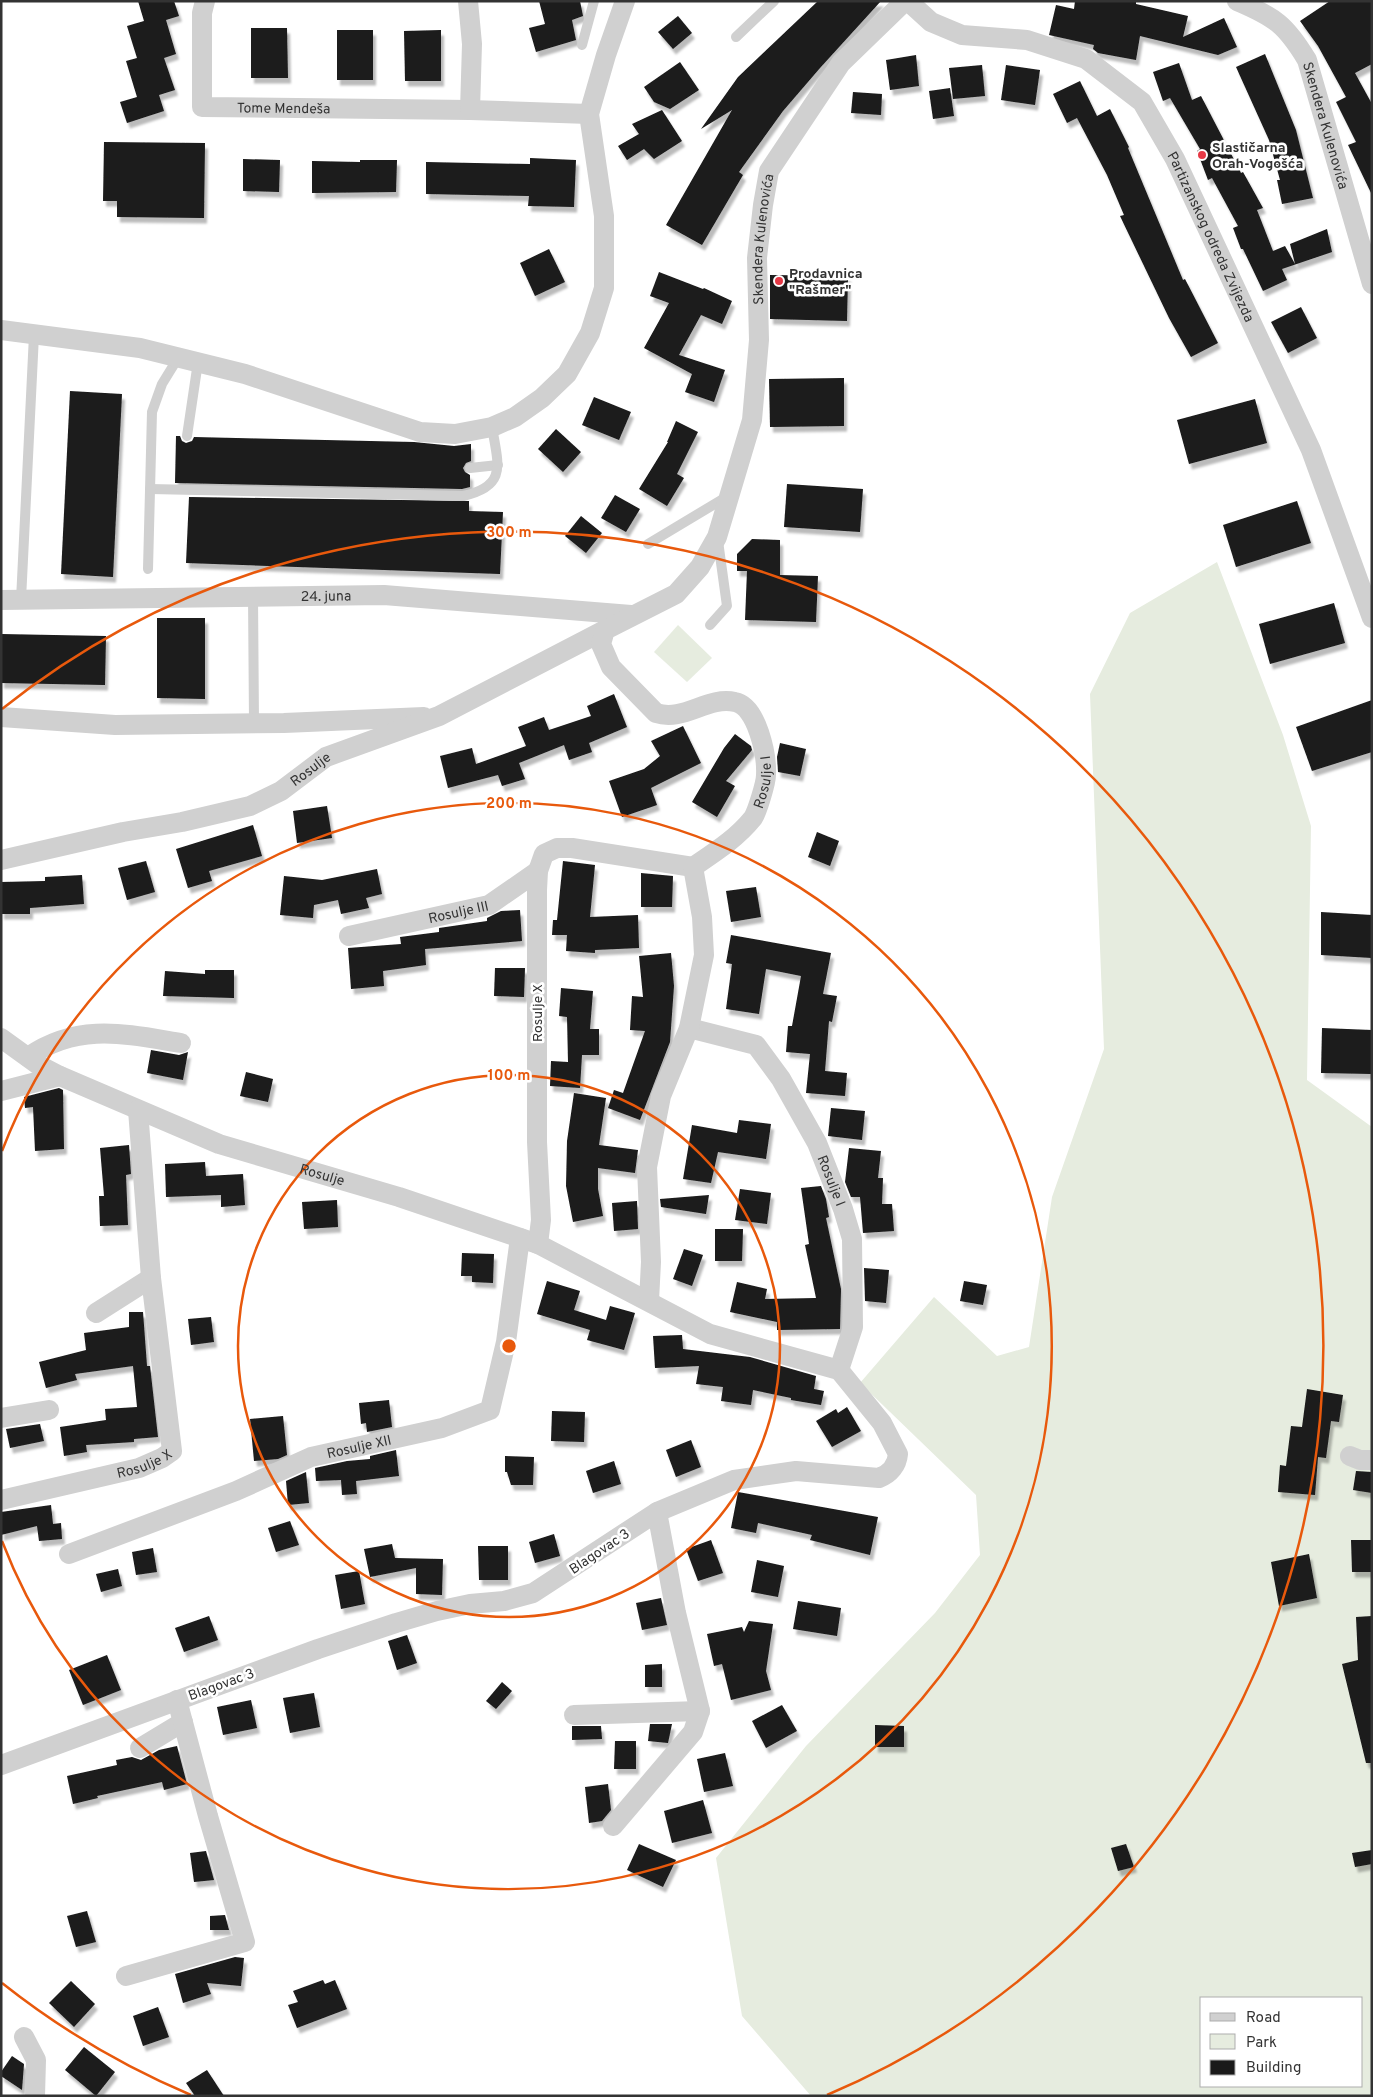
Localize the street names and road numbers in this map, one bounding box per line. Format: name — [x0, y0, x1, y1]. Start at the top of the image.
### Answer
street label: Skendera Kulenovića — [1298, 60, 1351, 192]
street label: Tome Mendeša — [237, 100, 331, 118]
street label: Partizanskog odreda Zvijezda — [1163, 149, 1257, 325]
street label: Skendera Kulenovića — [750, 173, 778, 305]
street label: 24. juna — [301, 588, 351, 606]
street label: Rosulje — [288, 749, 335, 791]
street label: Rosulje I — [751, 754, 776, 811]
street label: Rosulje III — [427, 898, 490, 928]
street label: Rosulje X — [530, 984, 547, 1042]
street label: Rosulje I — [813, 1153, 848, 1209]
street label: Rosulje — [297, 1161, 346, 1191]
street label: Rosulje XII — [325, 1432, 393, 1463]
street label: Rosulje X — [115, 1446, 176, 1483]
street label: Blagovac 3 — [566, 1526, 633, 1579]
street label: Blagovac 3 — [186, 1666, 257, 1705]

